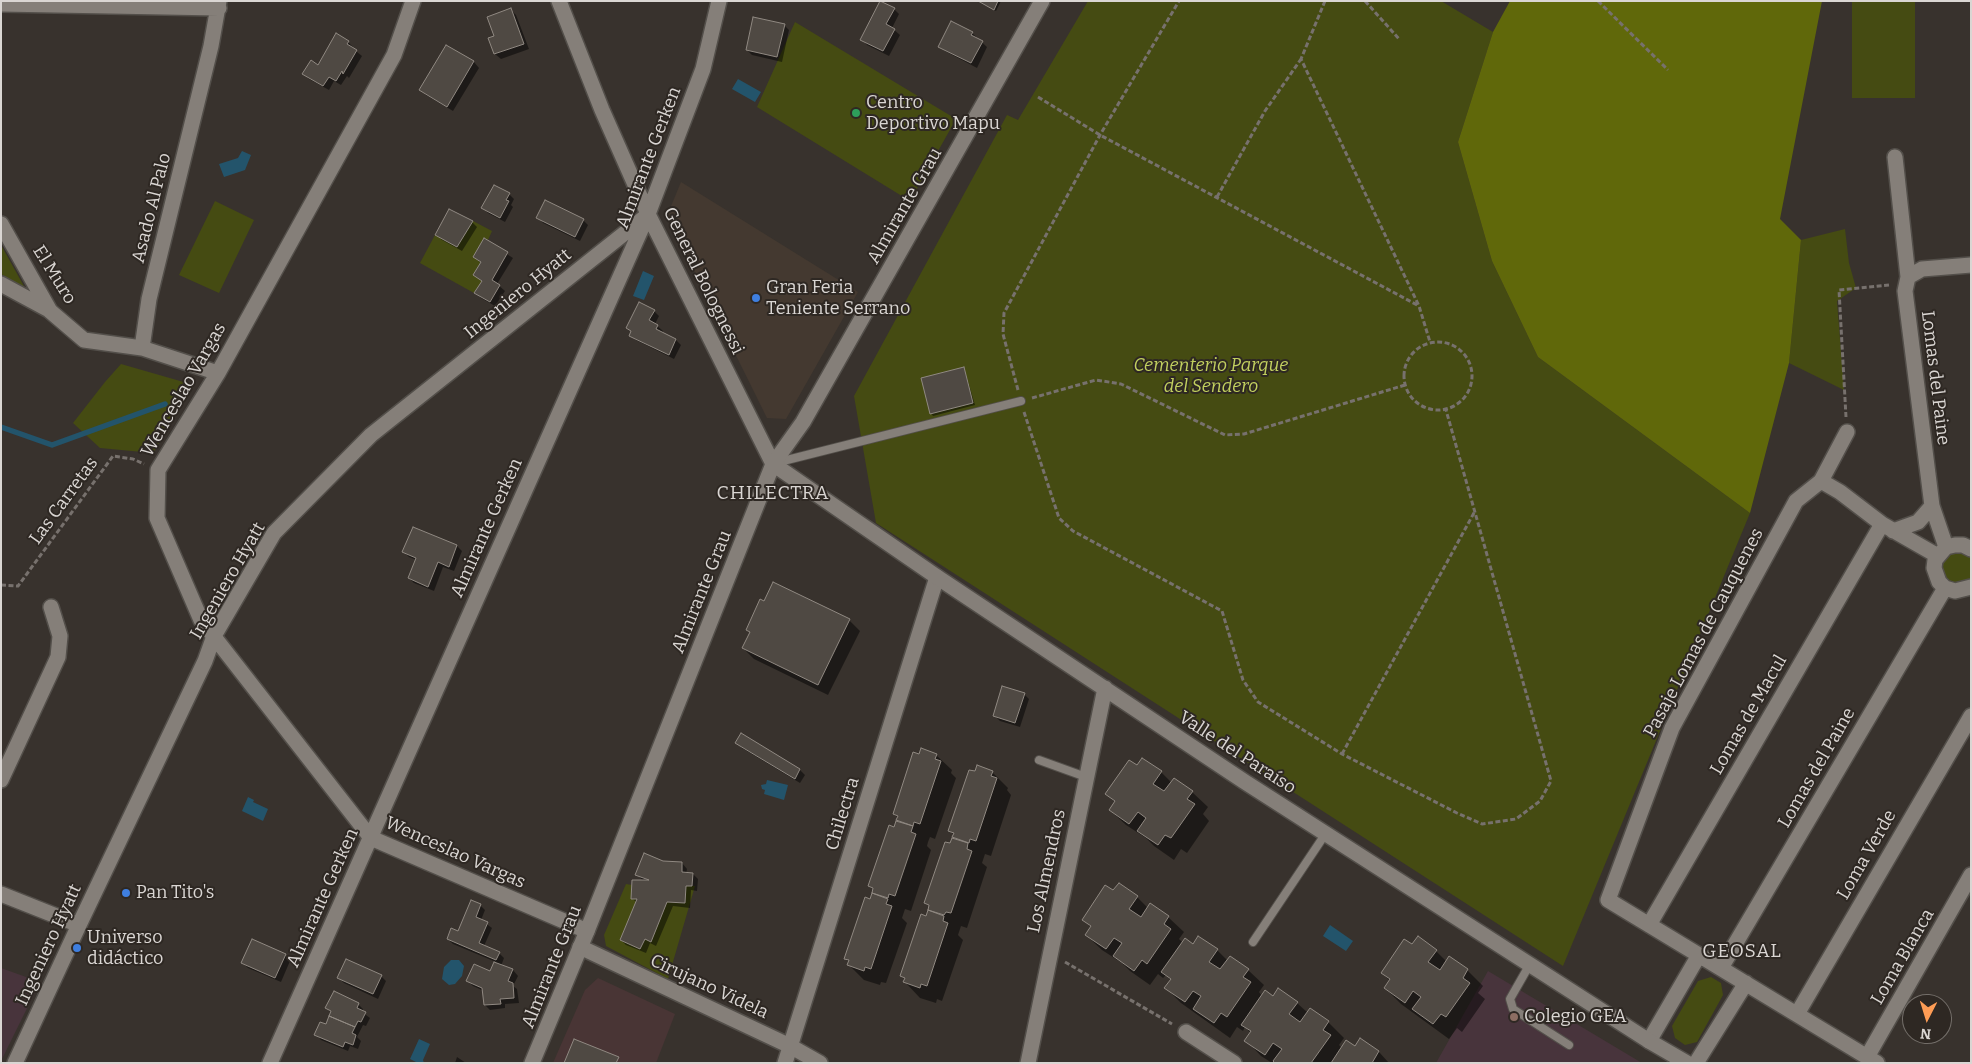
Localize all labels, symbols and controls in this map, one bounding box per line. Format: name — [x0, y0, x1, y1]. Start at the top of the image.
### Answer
street label: Almirante Gerken — [612, 84, 686, 232]
place label: Centro Deportivo Mapu — [866, 92, 1000, 134]
marker: Centro Deportivo Mapu — [850, 107, 862, 119]
street label: Almirante Grau — [863, 144, 947, 268]
street label: Asado Al Palo — [128, 151, 176, 265]
street label: General Bolognessi — [658, 204, 748, 358]
street label: El Muro — [28, 242, 80, 308]
street label: Ingeniero Hyatt — [460, 244, 576, 344]
place label: Gran Feria Teniente Serrano — [766, 277, 910, 320]
marker: Gran Feria Teniente Serrano — [750, 292, 762, 304]
street label: Lomas del Paine — [1916, 310, 1954, 446]
street label: Wenceslao Vargas — [137, 319, 231, 461]
park label: Cementerio Parque del Sendero — [1134, 355, 1288, 398]
street label: Las Carretas — [25, 453, 103, 549]
street label: Almirante Gerken — [447, 455, 527, 601]
district label: CHILECTRA — [715, 483, 831, 505]
street label: Ingeniero Hyatt — [186, 519, 270, 643]
street label: Pasaje Lomas de Cauquenes — [1640, 525, 1768, 741]
street label: Almirante Grau — [668, 528, 736, 656]
street label: Lomas de Macul — [1706, 651, 1792, 779]
street label: Lomas del Paine — [1774, 704, 1860, 832]
street label: Valle del Paraíso — [1174, 707, 1300, 799]
street label: Chilectra — [822, 775, 864, 853]
street label: Loma Verde — [1833, 806, 1901, 904]
street label: Los Almendros — [1023, 807, 1071, 935]
street label: Wenceslao Vargas — [382, 812, 528, 894]
street label: Almirante Gerken — [283, 825, 363, 971]
street label: Ingeniero Hyatt — [11, 881, 87, 1009]
place label: Pan Tito's — [136, 882, 214, 904]
marker: Pan Tito's — [120, 887, 132, 899]
street label: Almirante Grau — [518, 903, 586, 1031]
street label: Loma Blanca — [1867, 905, 1939, 1009]
place label: Universo didáctico — [87, 927, 163, 970]
district label: GEOSAL — [1702, 941, 1782, 963]
marker: Universo didáctico — [71, 942, 83, 954]
street label: Cirujano Videla — [646, 950, 772, 1024]
north arrow — [1902, 994, 1952, 1044]
place label: Colegio GEA — [1524, 1006, 1627, 1028]
marker: Colegio GEA — [1508, 1011, 1520, 1023]
text: N — [1920, 1025, 1932, 1042]

